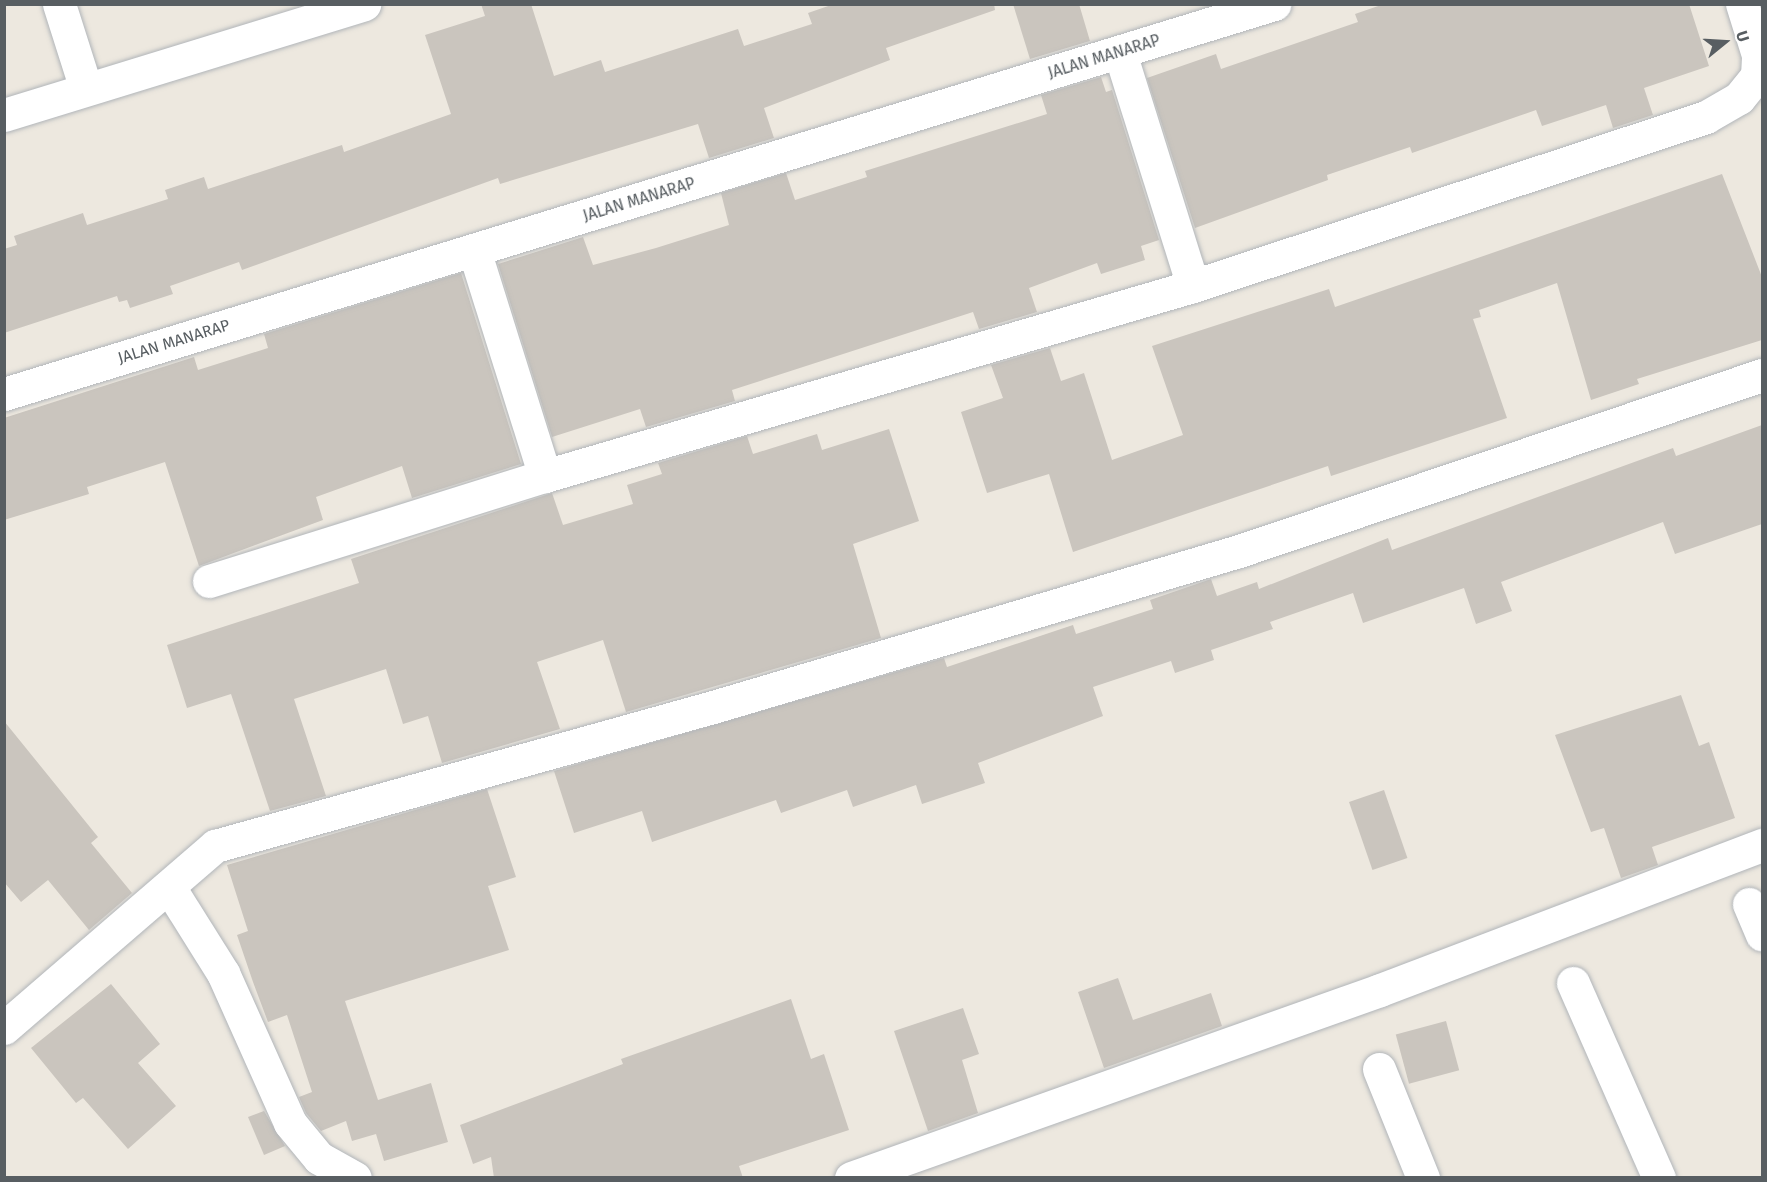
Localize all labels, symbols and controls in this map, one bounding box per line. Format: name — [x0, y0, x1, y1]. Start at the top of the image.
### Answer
north arrow — [1695, 12, 1755, 72]
text: U — [1732, 28, 1753, 44]
street label: JALAN MANARAP — [1046, 31, 1162, 83]
street label: JALAN MANARAP — [581, 174, 697, 226]
street label: JALAN MANARAP — [116, 316, 232, 368]

